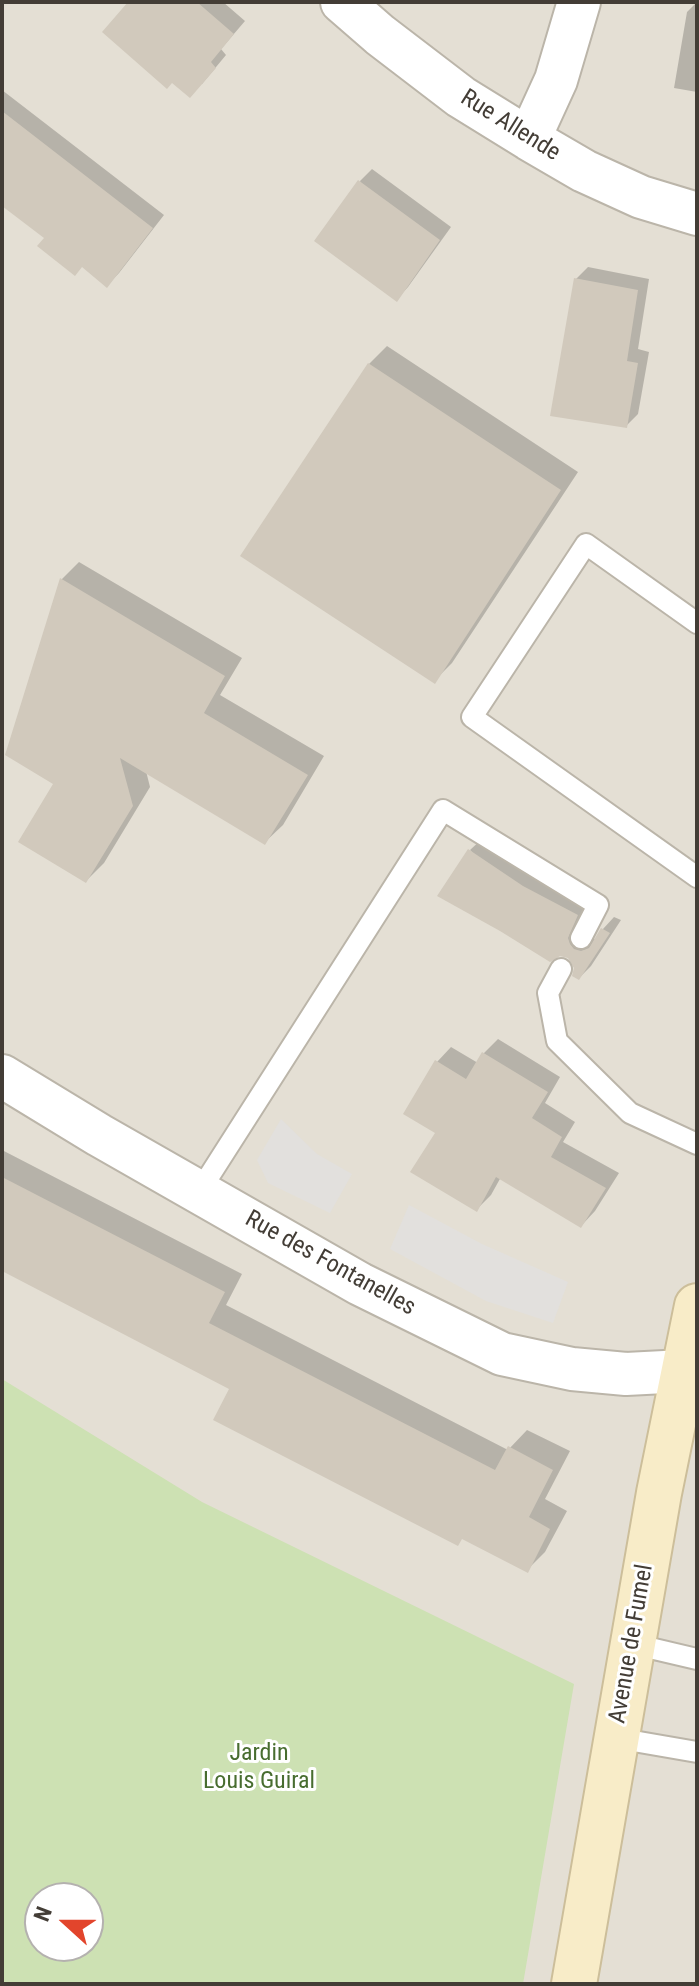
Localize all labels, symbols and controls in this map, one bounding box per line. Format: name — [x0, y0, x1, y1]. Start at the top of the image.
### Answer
street label: Rue Allende — [455, 84, 565, 168]
street label: Rue des Fontanelles — [240, 1205, 420, 1323]
street label: Avenue de Fumel — [604, 1562, 660, 1726]
park label: Jardin Louis Guiral — [203, 1740, 315, 1796]
north arrow — [24, 1882, 104, 1962]
text: N — [29, 1903, 57, 1925]

